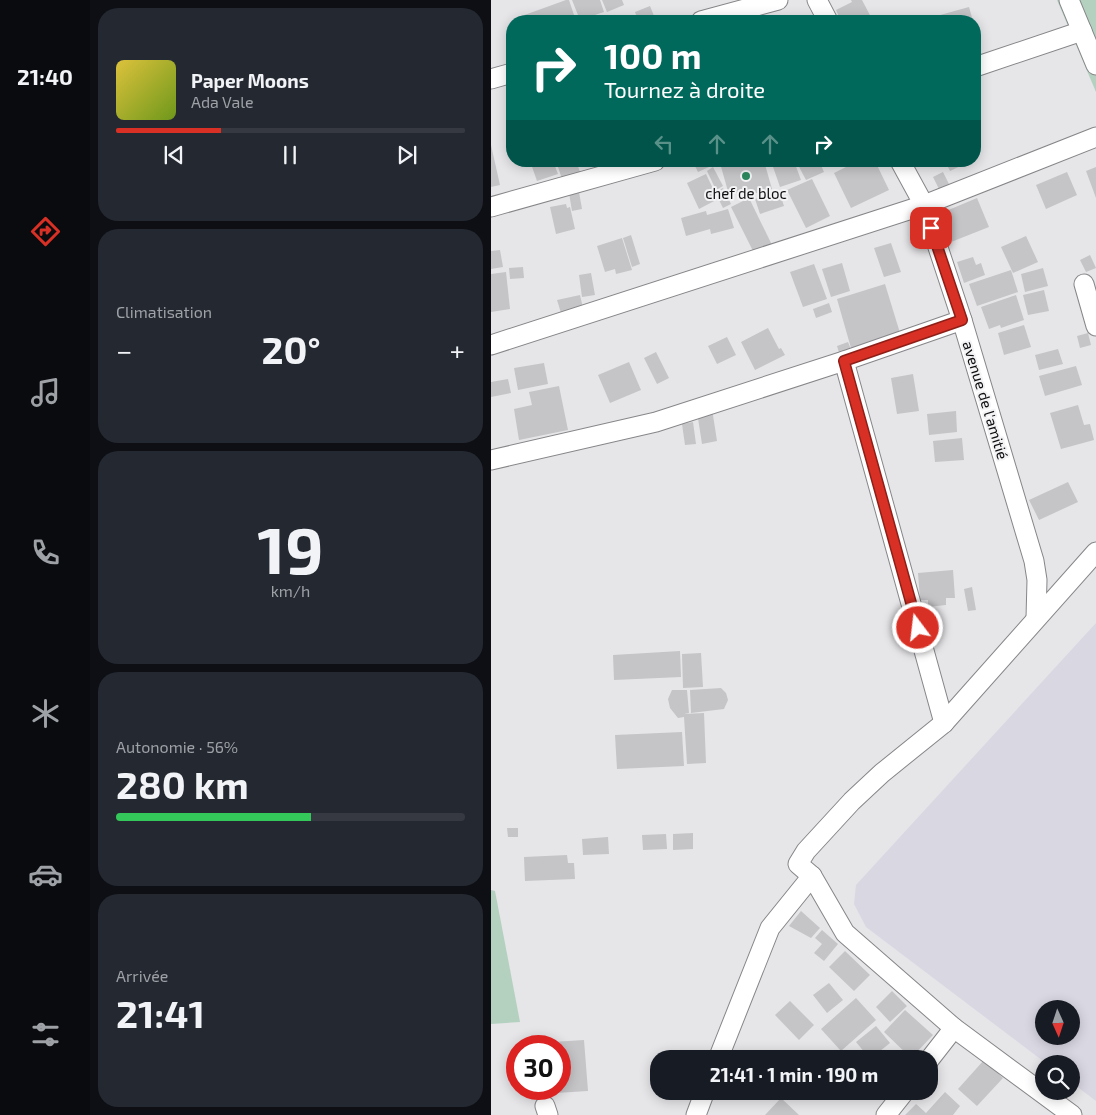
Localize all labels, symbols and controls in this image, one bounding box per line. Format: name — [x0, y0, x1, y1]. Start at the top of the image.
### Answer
text: 100 m — [604, 34, 702, 76]
icon: right — [521, 35, 586, 100]
text: 21:40 — [17, 63, 73, 89]
text: Paper Moons — [191, 69, 309, 92]
text: Tournez à droite — [604, 76, 765, 102]
text: Ada Vale — [191, 92, 254, 111]
icon: left — [650, 130, 678, 158]
icon: ahead — [703, 130, 731, 158]
icon: ahead — [756, 130, 784, 158]
icon: right — [809, 130, 837, 158]
icon: previous — [160, 141, 188, 169]
icon: pause — [276, 141, 304, 169]
icon: next — [393, 141, 421, 169]
marker: chef de bloc — [740, 170, 752, 182]
place label: chef de bloc — [705, 184, 787, 202]
pin — [910, 207, 952, 249]
icon: directions — [28, 214, 63, 249]
icon: arrive — [917, 214, 945, 242]
text: Climatisation — [116, 302, 212, 321]
text: 20° — [261, 326, 321, 372]
text: − — [116, 333, 132, 367]
text: + — [450, 333, 465, 367]
street label: avenue de l'amitié — [959, 339, 1013, 461]
icon: music — [28, 375, 63, 410]
text: 19 — [257, 509, 324, 587]
icon: phone — [28, 535, 63, 570]
text: km/h — [271, 581, 310, 600]
position arrow — [891, 601, 943, 653]
icon: climate — [28, 696, 63, 731]
text: Autonomie · 56% — [116, 737, 238, 756]
text: 280 km — [116, 761, 249, 807]
icon: car — [28, 857, 63, 892]
text: Arrivée — [116, 966, 168, 985]
text: 21:41 — [116, 990, 205, 1036]
north arrow — [1035, 1000, 1080, 1045]
map controls — [1035, 1000, 1080, 1100]
icon: filters — [28, 1017, 63, 1052]
speed limit sign: 30 — [506, 1035, 571, 1100]
button: search — [1035, 1055, 1080, 1100]
text: 21:41 · 1 min · 190 m — [710, 1063, 878, 1086]

